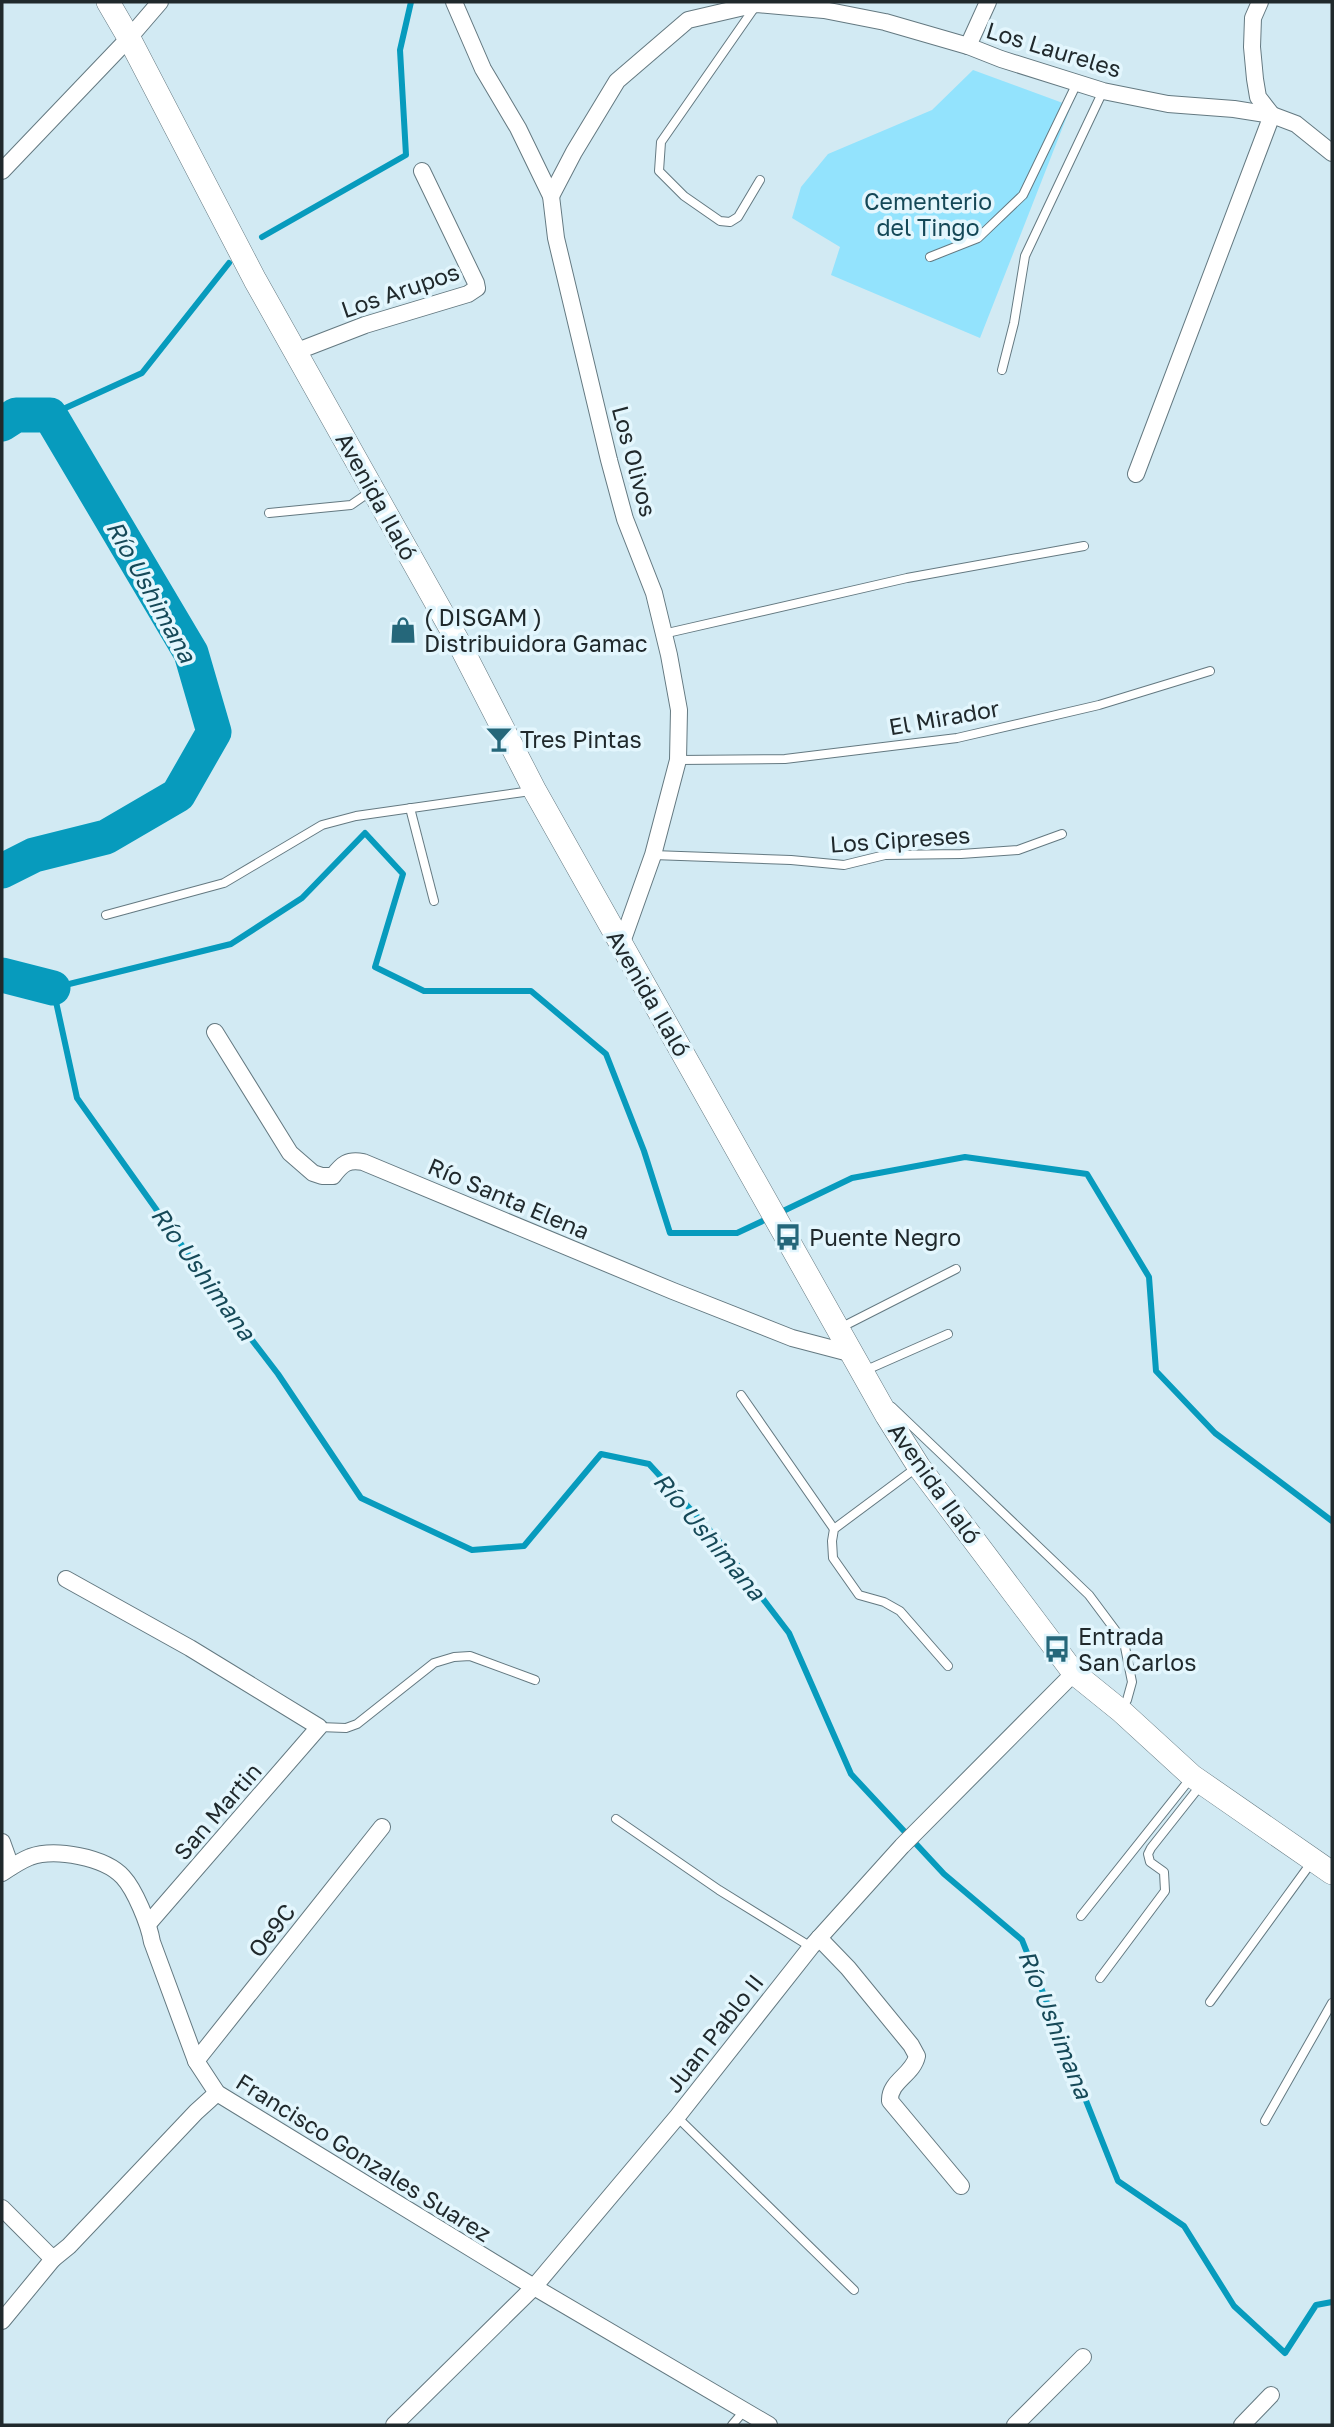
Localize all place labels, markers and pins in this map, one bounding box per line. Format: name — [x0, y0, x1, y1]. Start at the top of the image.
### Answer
place label: ( DISGAM ) Distribuidora Gamac — [424, 603, 648, 657]
shop icon: ( DISGAM ) Distribuidora Gamac — [388, 615, 418, 645]
bar icon: Tres Pintas — [484, 724, 514, 754]
place label: Tres Pintas — [520, 725, 642, 753]
bus stop icon: Puente Negro — [773, 1222, 803, 1252]
place label: Puente Negro — [809, 1223, 961, 1251]
place label: Entrada San Carlos — [1078, 1622, 1196, 1676]
bus stop icon: Entrada San Carlos — [1042, 1634, 1072, 1664]

